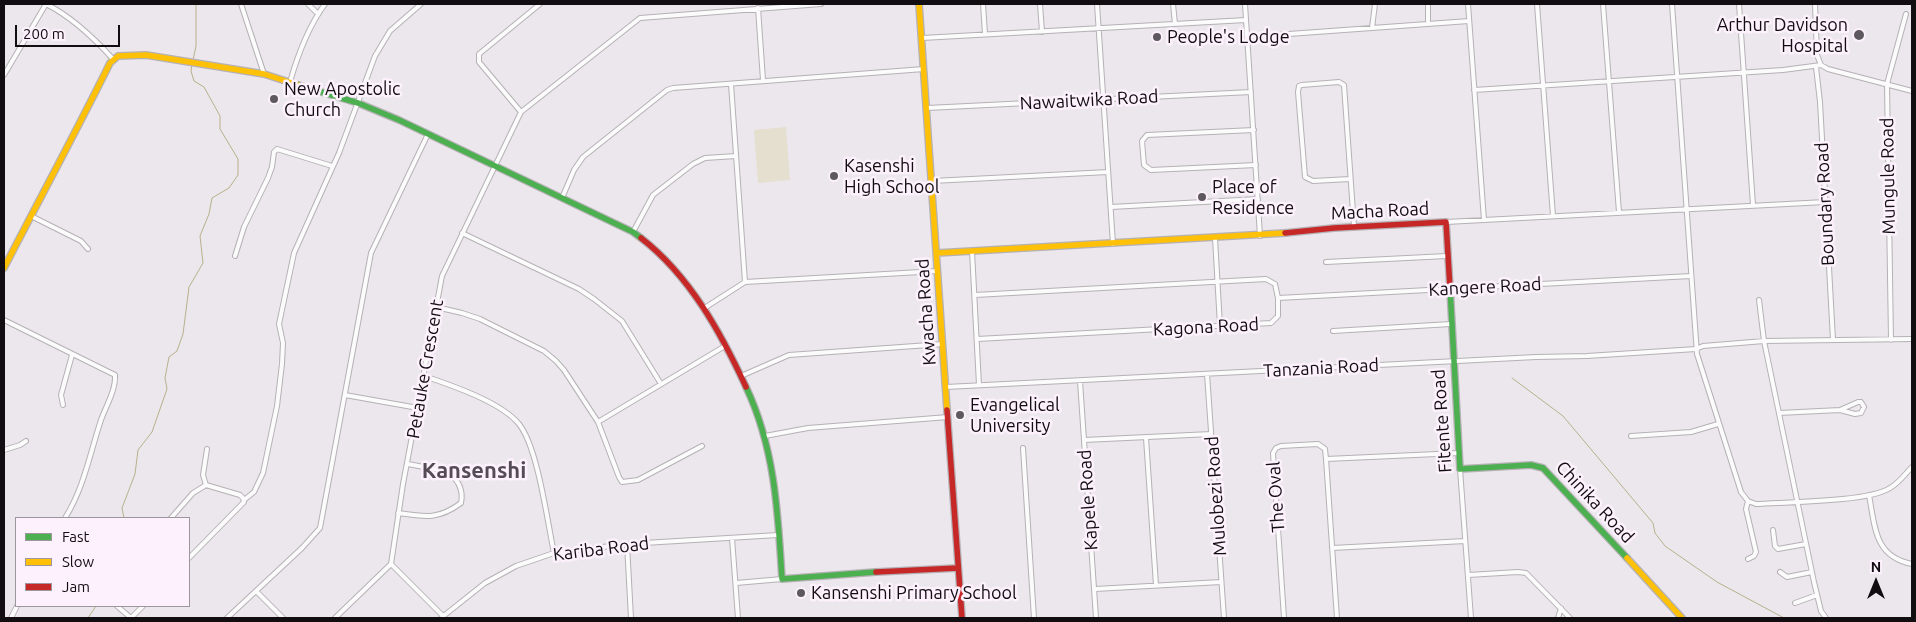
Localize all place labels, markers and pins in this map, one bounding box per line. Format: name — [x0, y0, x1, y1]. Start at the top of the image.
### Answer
place label: Arthur Davidson Hospital — [1717, 14, 1848, 56]
place label: People's Lodge — [1167, 26, 1290, 48]
marker: Arthur Davidson Hospital — [1852, 28, 1866, 42]
marker: People's Lodge — [1151, 31, 1163, 43]
place label: New Apostolic Church — [284, 78, 400, 120]
marker: New Apostolic Church — [268, 93, 280, 105]
place label: Kasenshi High School — [844, 155, 940, 198]
marker: Kasenshi High School — [828, 170, 840, 182]
place label: Place of Residence — [1212, 176, 1294, 218]
marker: Place of Residence — [1196, 191, 1208, 203]
place label: Evangelical University — [970, 394, 1060, 436]
marker: Evangelical University — [954, 409, 966, 421]
place label: Kansenshi Primary School — [811, 582, 1017, 604]
marker: Kansenshi Primary School — [795, 587, 807, 599]

